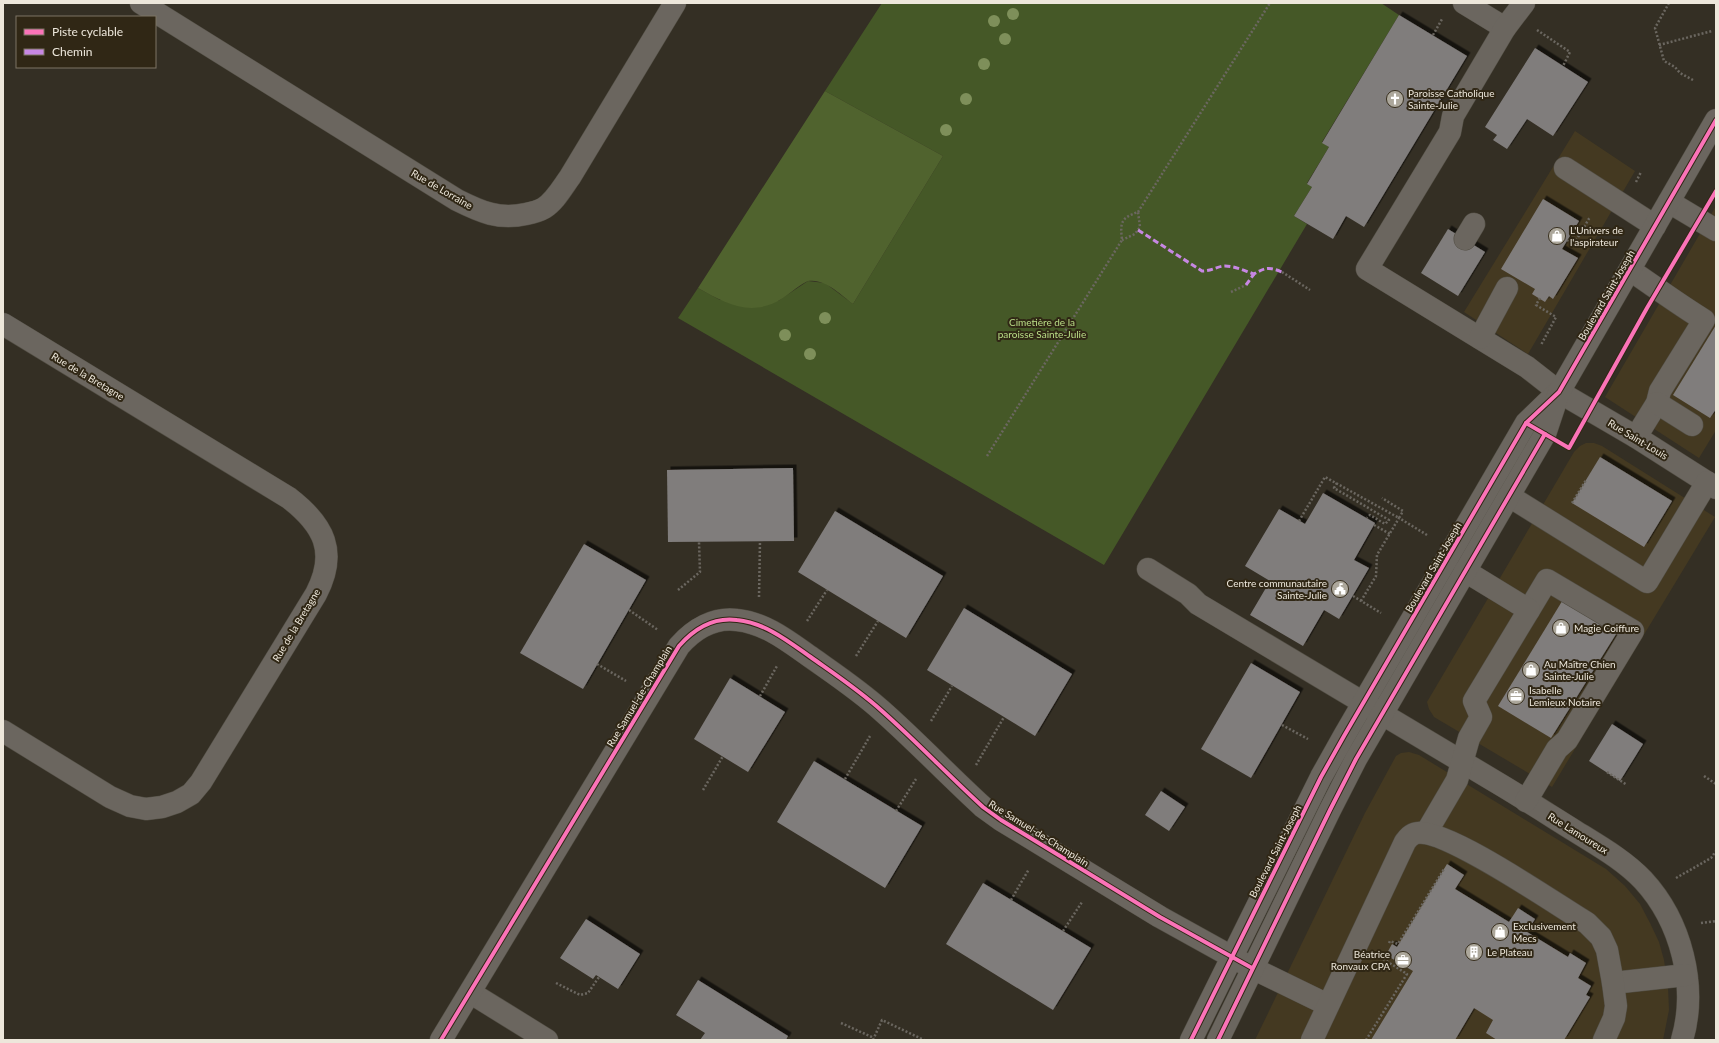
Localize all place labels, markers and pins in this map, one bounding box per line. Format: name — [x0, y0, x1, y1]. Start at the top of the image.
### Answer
place label: Paroisse Catholique Sainte-Julie — [1408, 87, 1494, 111]
church icon: Paroisse Catholique Sainte-Julie — [1385, 89, 1405, 109]
place label: L'Univers de l'aspirateur — [1570, 224, 1623, 248]
shop icon: L'Univers de l'aspirateur — [1547, 226, 1567, 246]
place label: Centre communautaire Sainte-Julie — [1227, 577, 1327, 601]
public building icon: Centre communautaire Sainte-Julie — [1330, 579, 1350, 599]
shop icon: Magie Coiffure — [1551, 618, 1571, 638]
place label: Magie Coiffure — [1574, 622, 1639, 634]
place label: Au Maître Chien Sainte-Julie — [1544, 658, 1616, 682]
shop icon: Au Maître Chien Sainte-Julie — [1521, 660, 1541, 680]
place label: Isabelle Lemieux Notaire — [1529, 684, 1601, 708]
office icon: Isabelle Lemieux Notaire — [1506, 686, 1526, 706]
place label: Exclusivement Mecs — [1513, 920, 1576, 944]
shop icon: Exclusivement Mecs — [1490, 922, 1510, 942]
building icon: Le Plateau — [1464, 942, 1484, 962]
place label: Le Plateau — [1487, 946, 1532, 958]
place label: Béatrice Ronvaux CPA — [1331, 948, 1390, 972]
office icon: Béatrice Ronvaux CPA — [1393, 950, 1413, 970]

